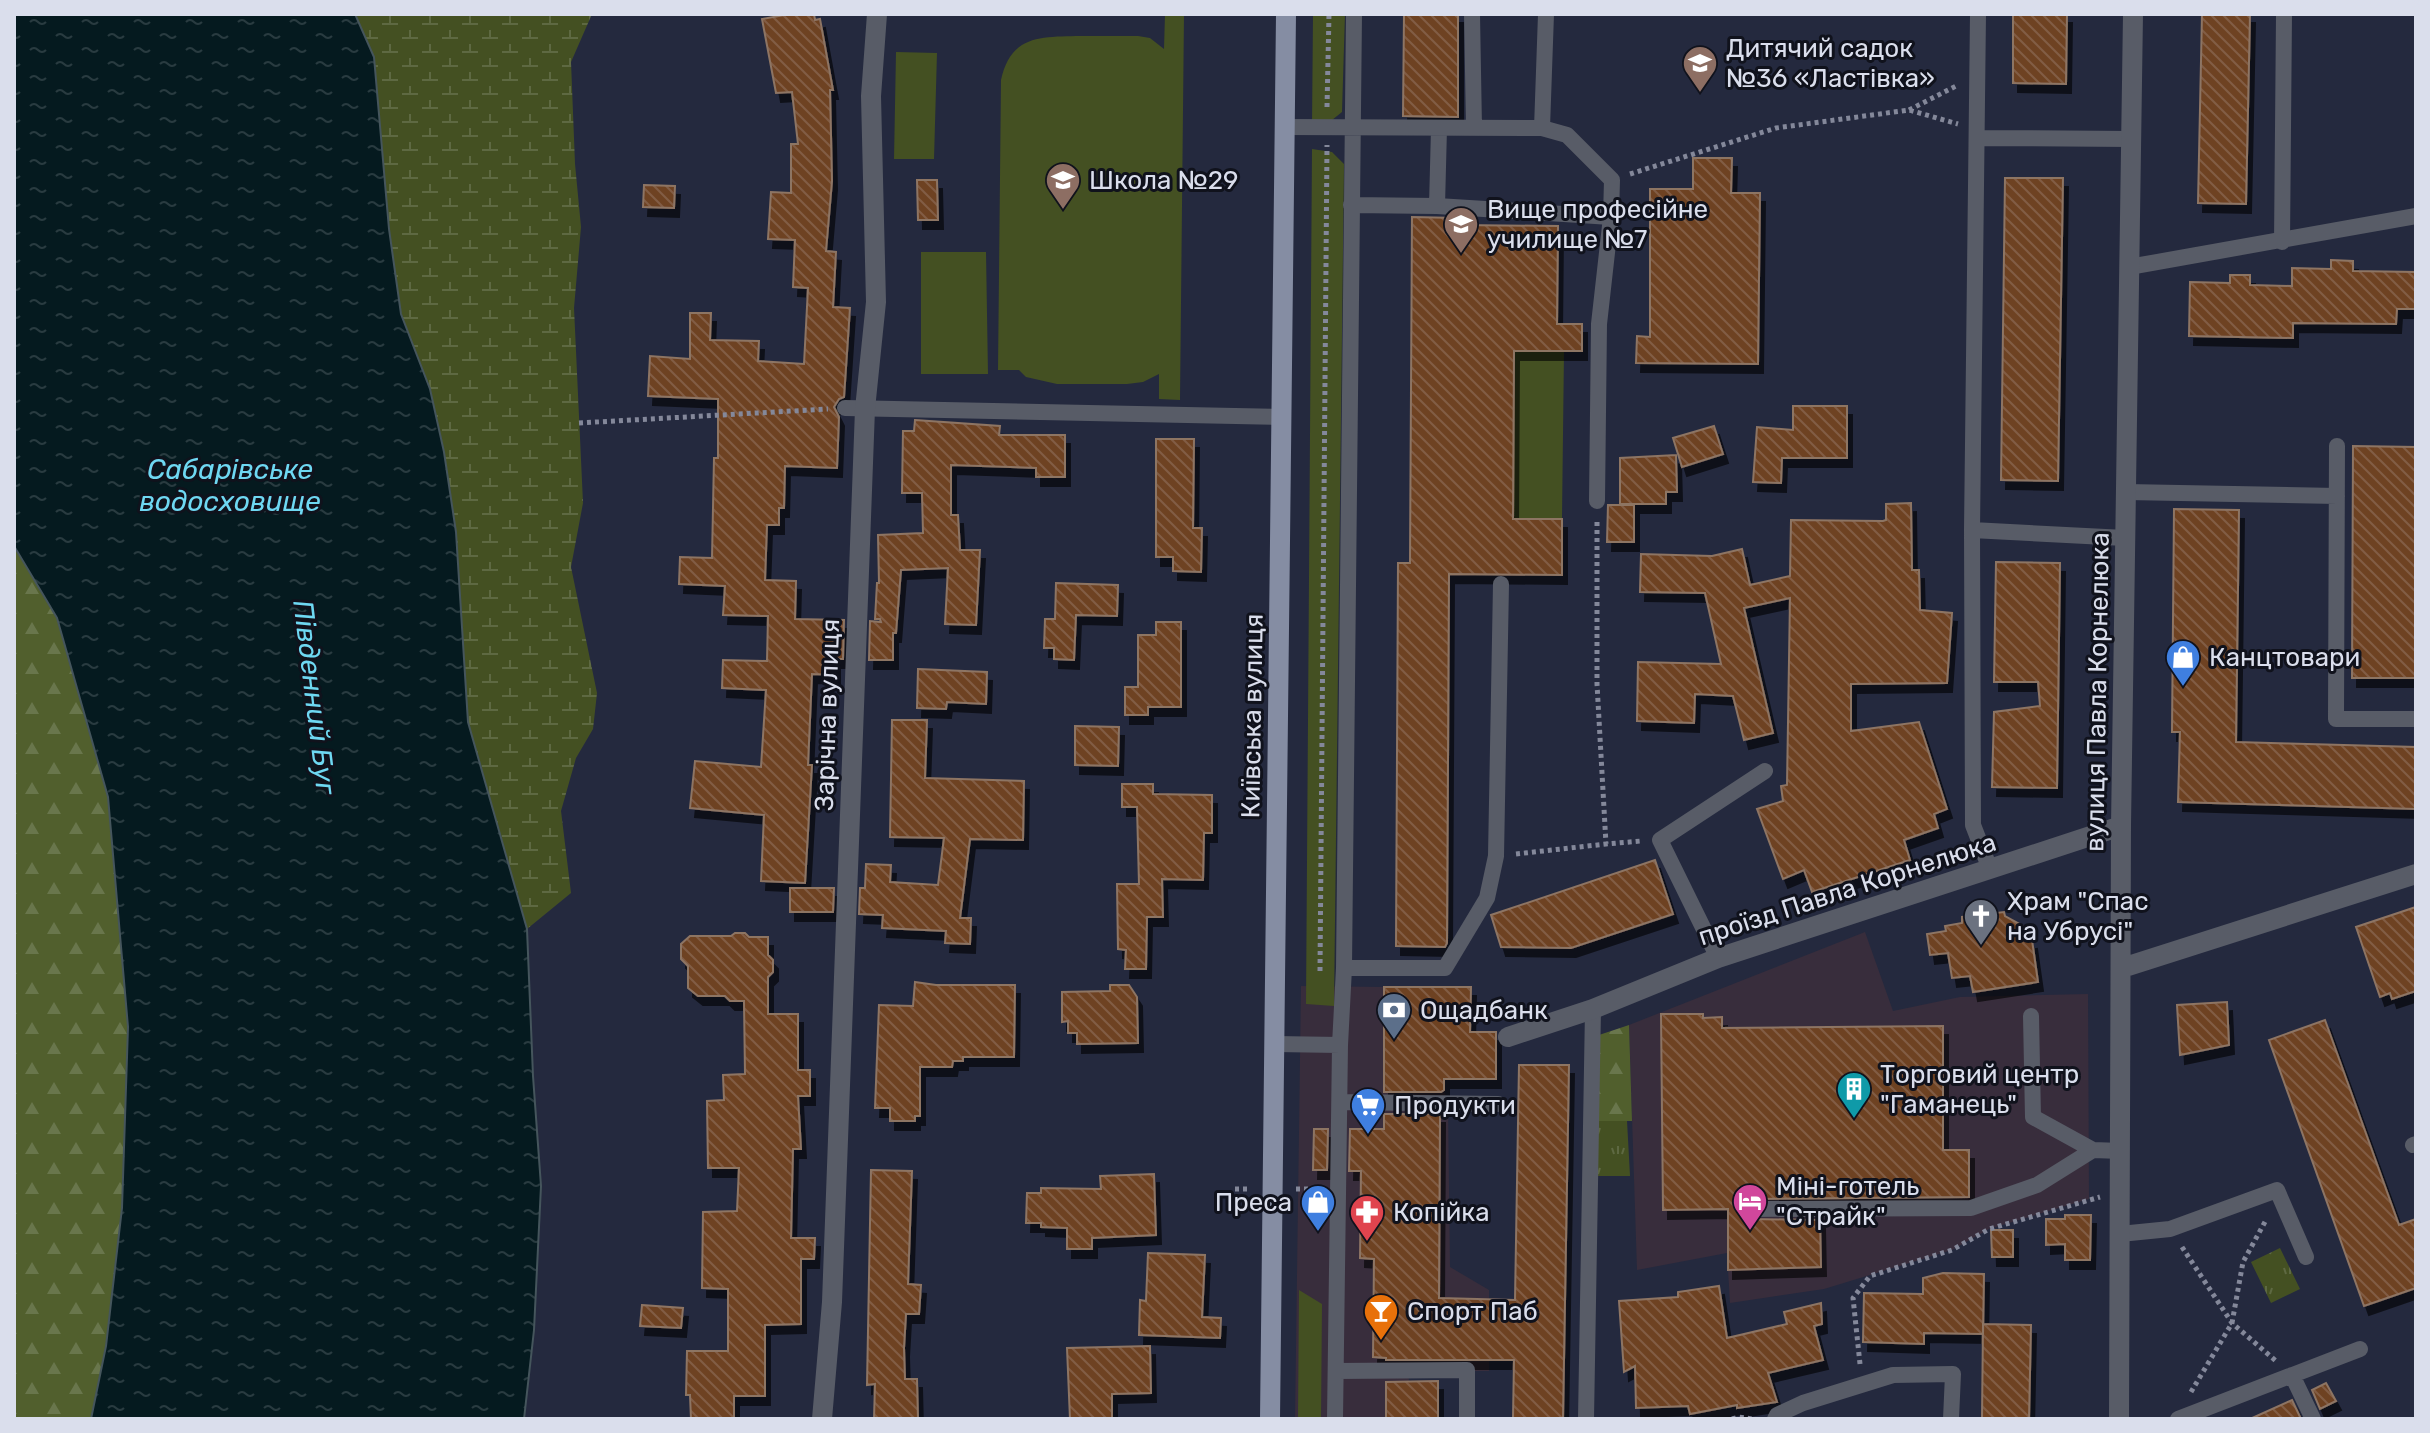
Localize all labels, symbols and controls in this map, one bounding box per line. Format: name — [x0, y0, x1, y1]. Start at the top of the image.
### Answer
place label: Дитячий садок №36 «Ластівка» — [1726, 33, 1935, 94]
school or university icon: Дитячий садок №36 «Ластівка» — [1681, 44, 1719, 94]
school or university icon: Школа №29 — [1044, 161, 1082, 211]
place label: Школа №29 — [1089, 165, 1238, 196]
place label: Вище професійне училище №7 — [1487, 194, 1708, 255]
school or university icon: Вище професійне училище №7 — [1442, 205, 1480, 255]
water label: Сабарівське водосховище — [139, 453, 321, 518]
street label: вулиця Павла Корнелюка — [2079, 532, 2116, 852]
water label: Південний Буг — [286, 598, 343, 798]
street label: Київська вулиця — [1235, 613, 1270, 819]
street label: Зарічна вулиця — [809, 618, 846, 812]
shop icon: Канцтовари — [2164, 638, 2202, 688]
place label: Канцтовари — [2209, 642, 2360, 673]
street label: проїзд Павла Корнелюка — [1694, 827, 2000, 952]
place label: Храм "Спас на Убрусі" — [2007, 886, 2149, 947]
church icon: Храм "Спас на Убрусі" — [1962, 897, 2000, 947]
bank icon: Ощадбанк — [1375, 991, 1413, 1041]
place label: Ощадбанк — [1420, 995, 1548, 1026]
place label: Торговий центр "Гаманець" — [1880, 1059, 2079, 1120]
building icon: Торговий центр "Гаманець" — [1835, 1070, 1873, 1120]
supermarket icon: Продукти — [1349, 1086, 1387, 1136]
place label: Продукти — [1394, 1090, 1516, 1121]
place label: Міні-готель "Страйк" — [1776, 1171, 1919, 1232]
hotel icon: Міні-готель "Страйк" — [1731, 1182, 1769, 1232]
shop icon: Преса — [1299, 1183, 1337, 1233]
place label: Преса — [1215, 1187, 1292, 1218]
pharmacy icon: Копійка — [1348, 1193, 1386, 1243]
place label: Копійка — [1393, 1197, 1490, 1228]
bar icon: Спорт Паб — [1362, 1292, 1400, 1342]
place label: Спорт Паб — [1407, 1296, 1538, 1327]

